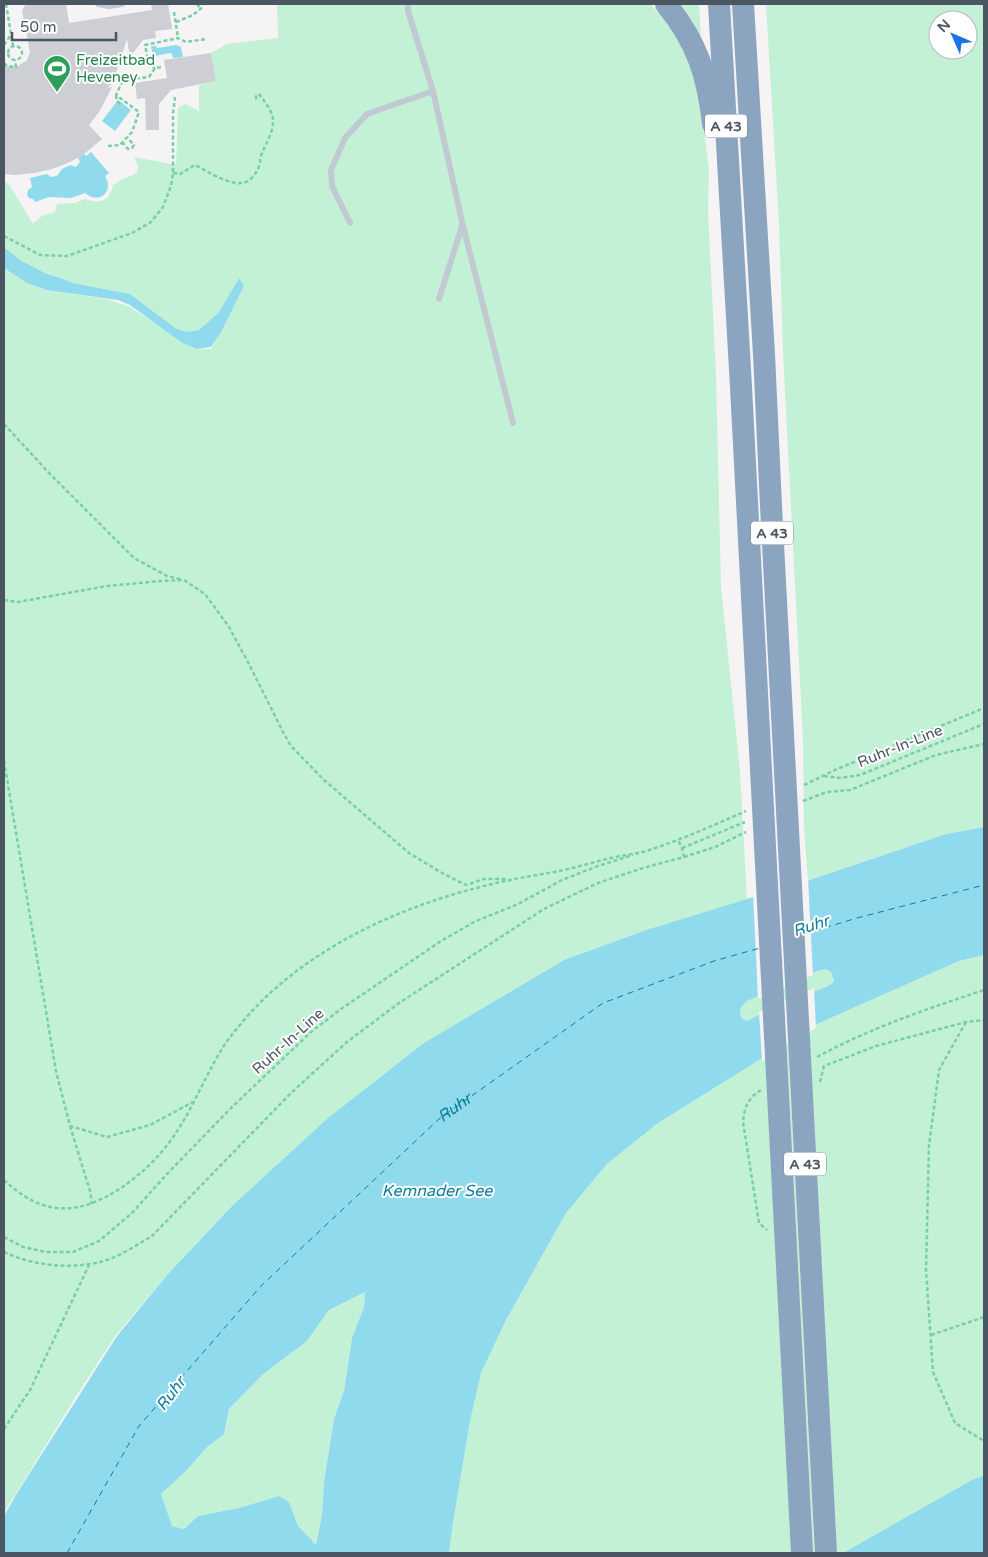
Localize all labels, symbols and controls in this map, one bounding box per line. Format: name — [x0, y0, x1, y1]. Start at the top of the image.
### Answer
scale bar — [12, 10, 116, 42]
north arrow — [928, 10, 978, 60]
text: N — [934, 16, 954, 36]
text: 50 m — [20, 18, 57, 36]
place label: Freizeitbad Heveney — [76, 51, 155, 86]
sports icon: Freizeitbad Heveney — [42, 54, 72, 93]
road number: A 43 — [705, 114, 747, 138]
road number: A 43 — [751, 522, 793, 544]
street label: Ruhr-In-Line — [855, 721, 945, 771]
water label: Ruhr — [790, 910, 833, 941]
street label: Ruhr-In-Line — [248, 1004, 328, 1078]
water label: Ruhr — [434, 1088, 477, 1127]
road number: A 43 — [784, 1152, 826, 1176]
water label: Kemnader See — [382, 1181, 493, 1201]
water label: Ruhr — [152, 1372, 191, 1415]

